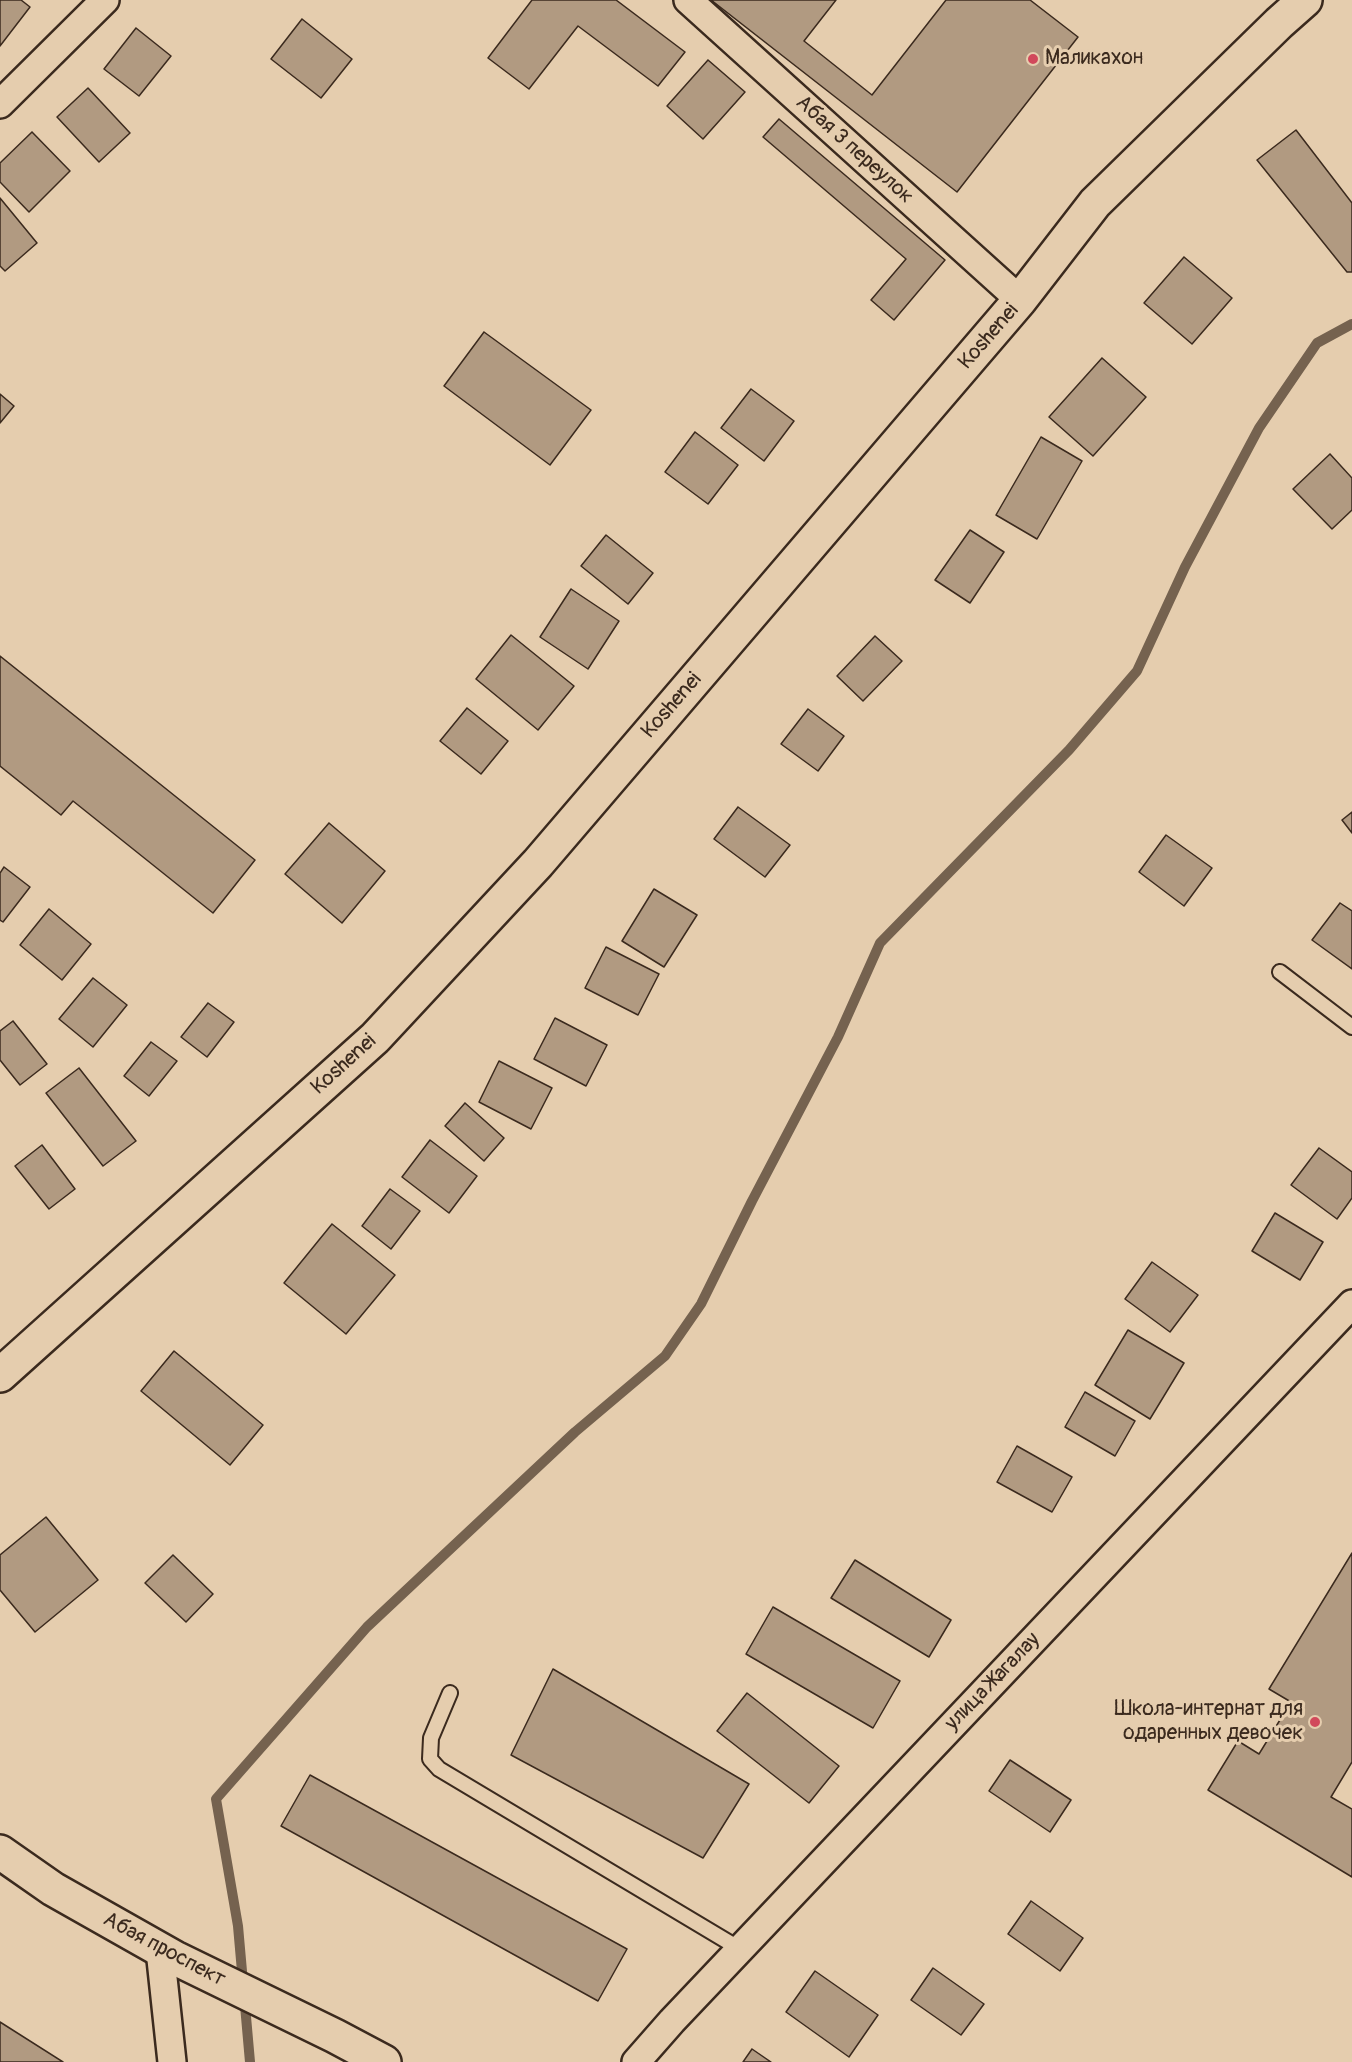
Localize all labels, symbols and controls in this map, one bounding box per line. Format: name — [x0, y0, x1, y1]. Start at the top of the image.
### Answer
place label: Маликахон — [1045, 46, 1143, 72]
marker: Маликахон — [1026, 52, 1040, 66]
street label: Абая 3 переулок — [790, 91, 918, 209]
street label: Koshenei — [954, 299, 1024, 375]
street label: Koshenei — [637, 668, 707, 744]
street label: Koshenei — [306, 1029, 382, 1101]
street label: улица Жагалау — [940, 1628, 1046, 1736]
place label: Школа-интернат для одаренных девочек — [1115, 1697, 1303, 1747]
marker: Школа-интернат для одаренных девочек — [1308, 1715, 1322, 1729]
street label: Абая проспект — [99, 1907, 229, 1993]

